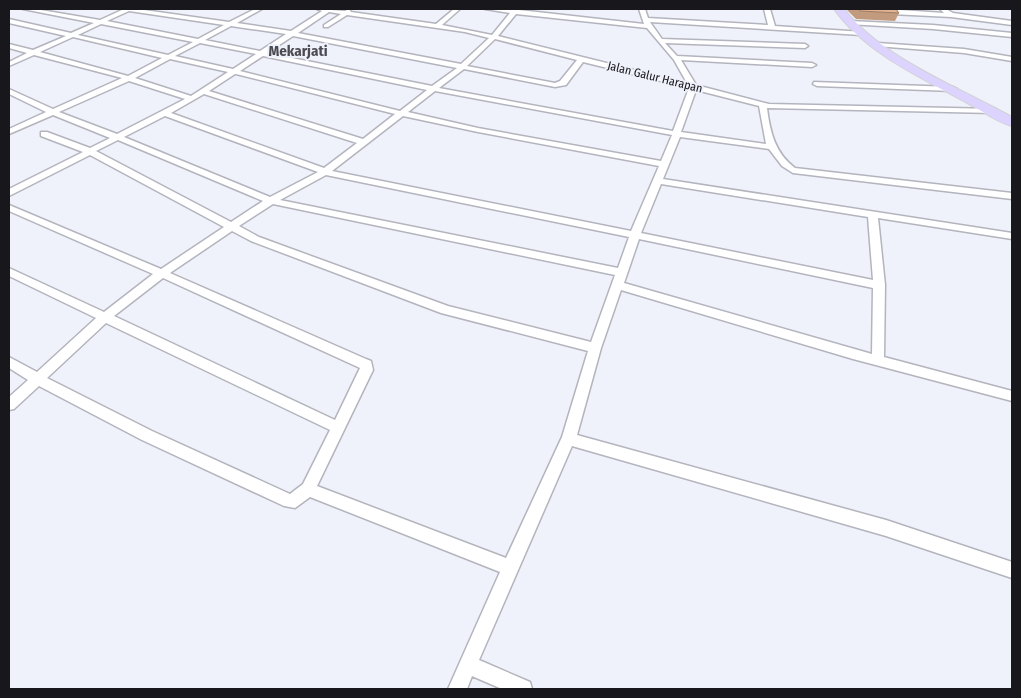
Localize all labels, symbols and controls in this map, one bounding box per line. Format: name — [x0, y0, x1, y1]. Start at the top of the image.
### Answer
district label: Mekarjati — [268, 42, 328, 60]
street label: Jalan Galur Harapan — [606, 58, 704, 96]

